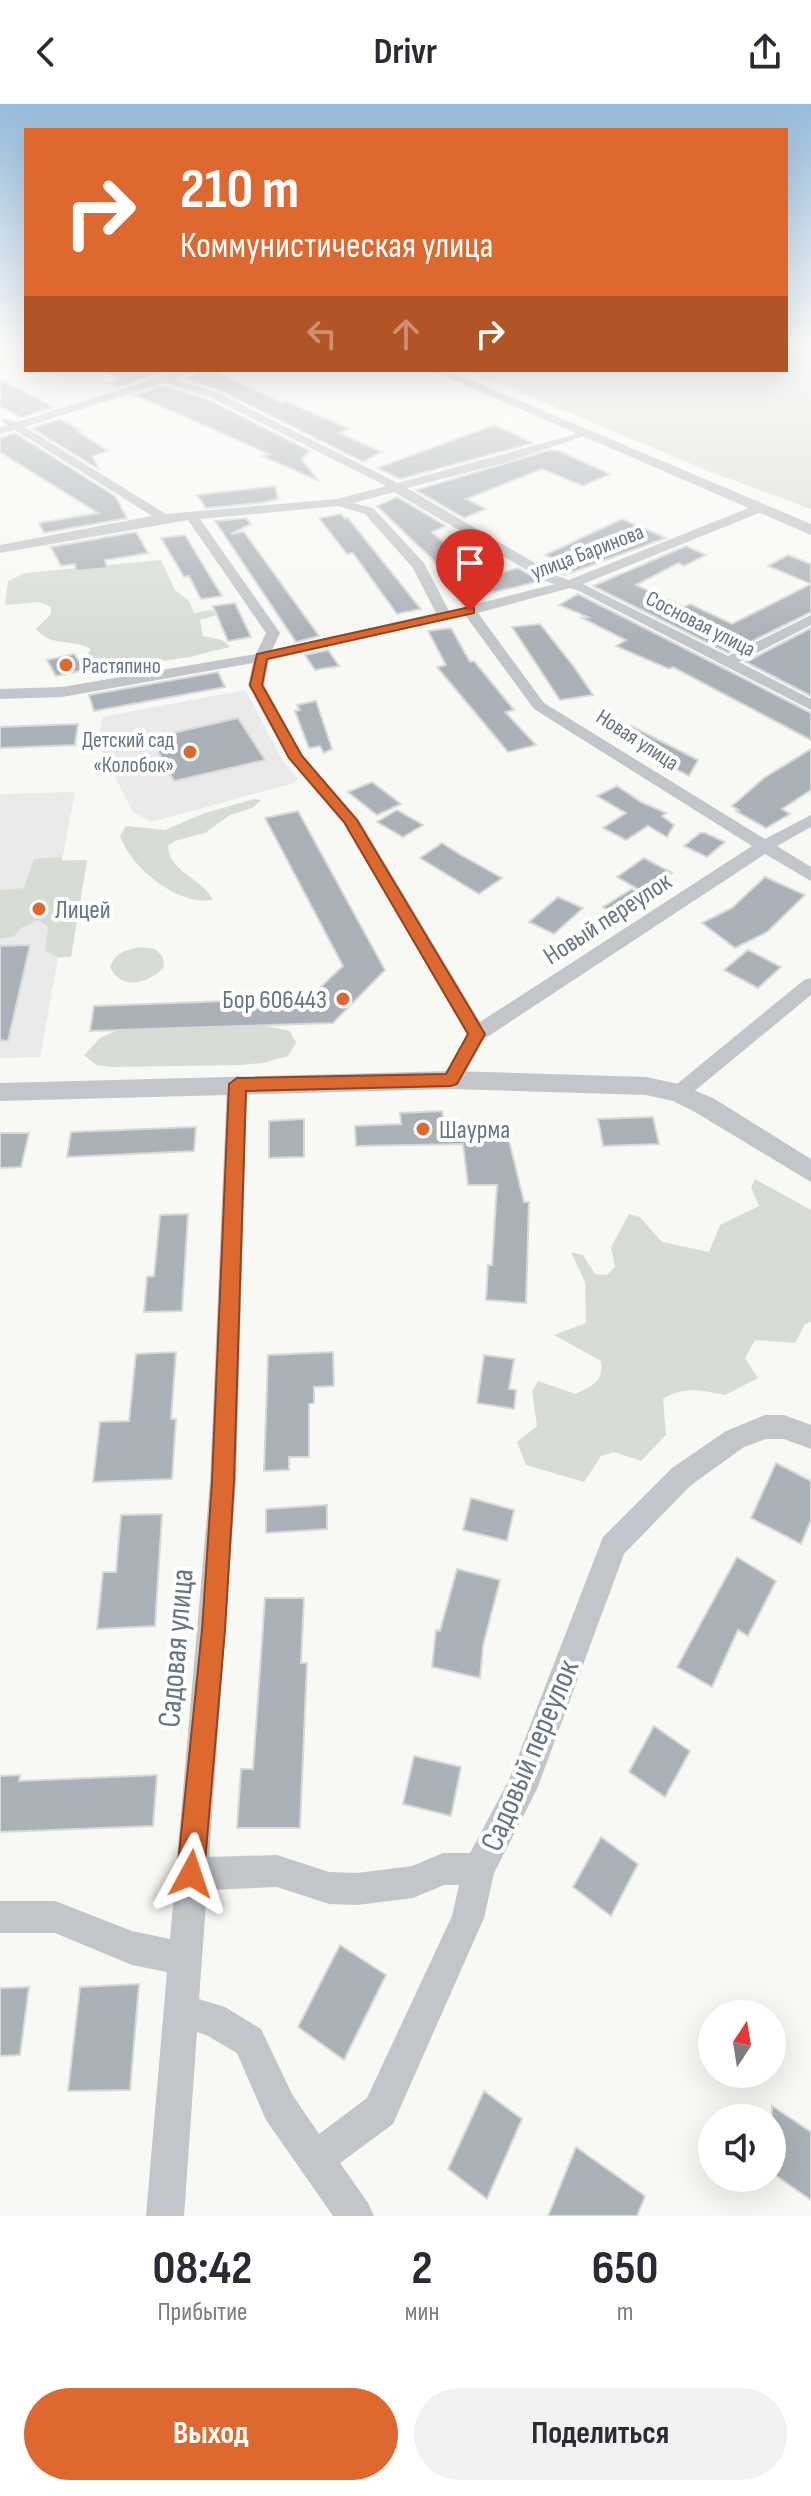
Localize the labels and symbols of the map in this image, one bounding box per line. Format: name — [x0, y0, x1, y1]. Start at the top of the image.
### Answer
street label: улица Баринова — [527, 519, 648, 586]
pin — [436, 529, 504, 611]
street label: Сосновая улица — [641, 585, 760, 663]
place label: Растяпино — [82, 653, 161, 680]
marker: Растяпино — [57, 656, 75, 674]
street label: Новая улица — [591, 704, 683, 777]
place label: Детский сад «Колобок» — [82, 727, 174, 779]
marker: Детский сад «Колобок» — [181, 743, 199, 761]
street label: Новый переулок — [538, 866, 678, 972]
place label: Лицей — [55, 895, 111, 926]
marker: Лицей — [30, 900, 48, 918]
place label: Бор 606443 — [222, 985, 327, 1016]
marker: Бор 606443 — [334, 990, 352, 1008]
place label: Шаурма — [439, 1115, 510, 1146]
marker: Шаурма — [414, 1120, 432, 1138]
street label: Садовая улица — [150, 1567, 203, 1729]
street label: Садовый переулок — [473, 1653, 589, 1857]
position arrow — [149, 1832, 233, 1916]
north arrow — [698, 2000, 786, 2088]

